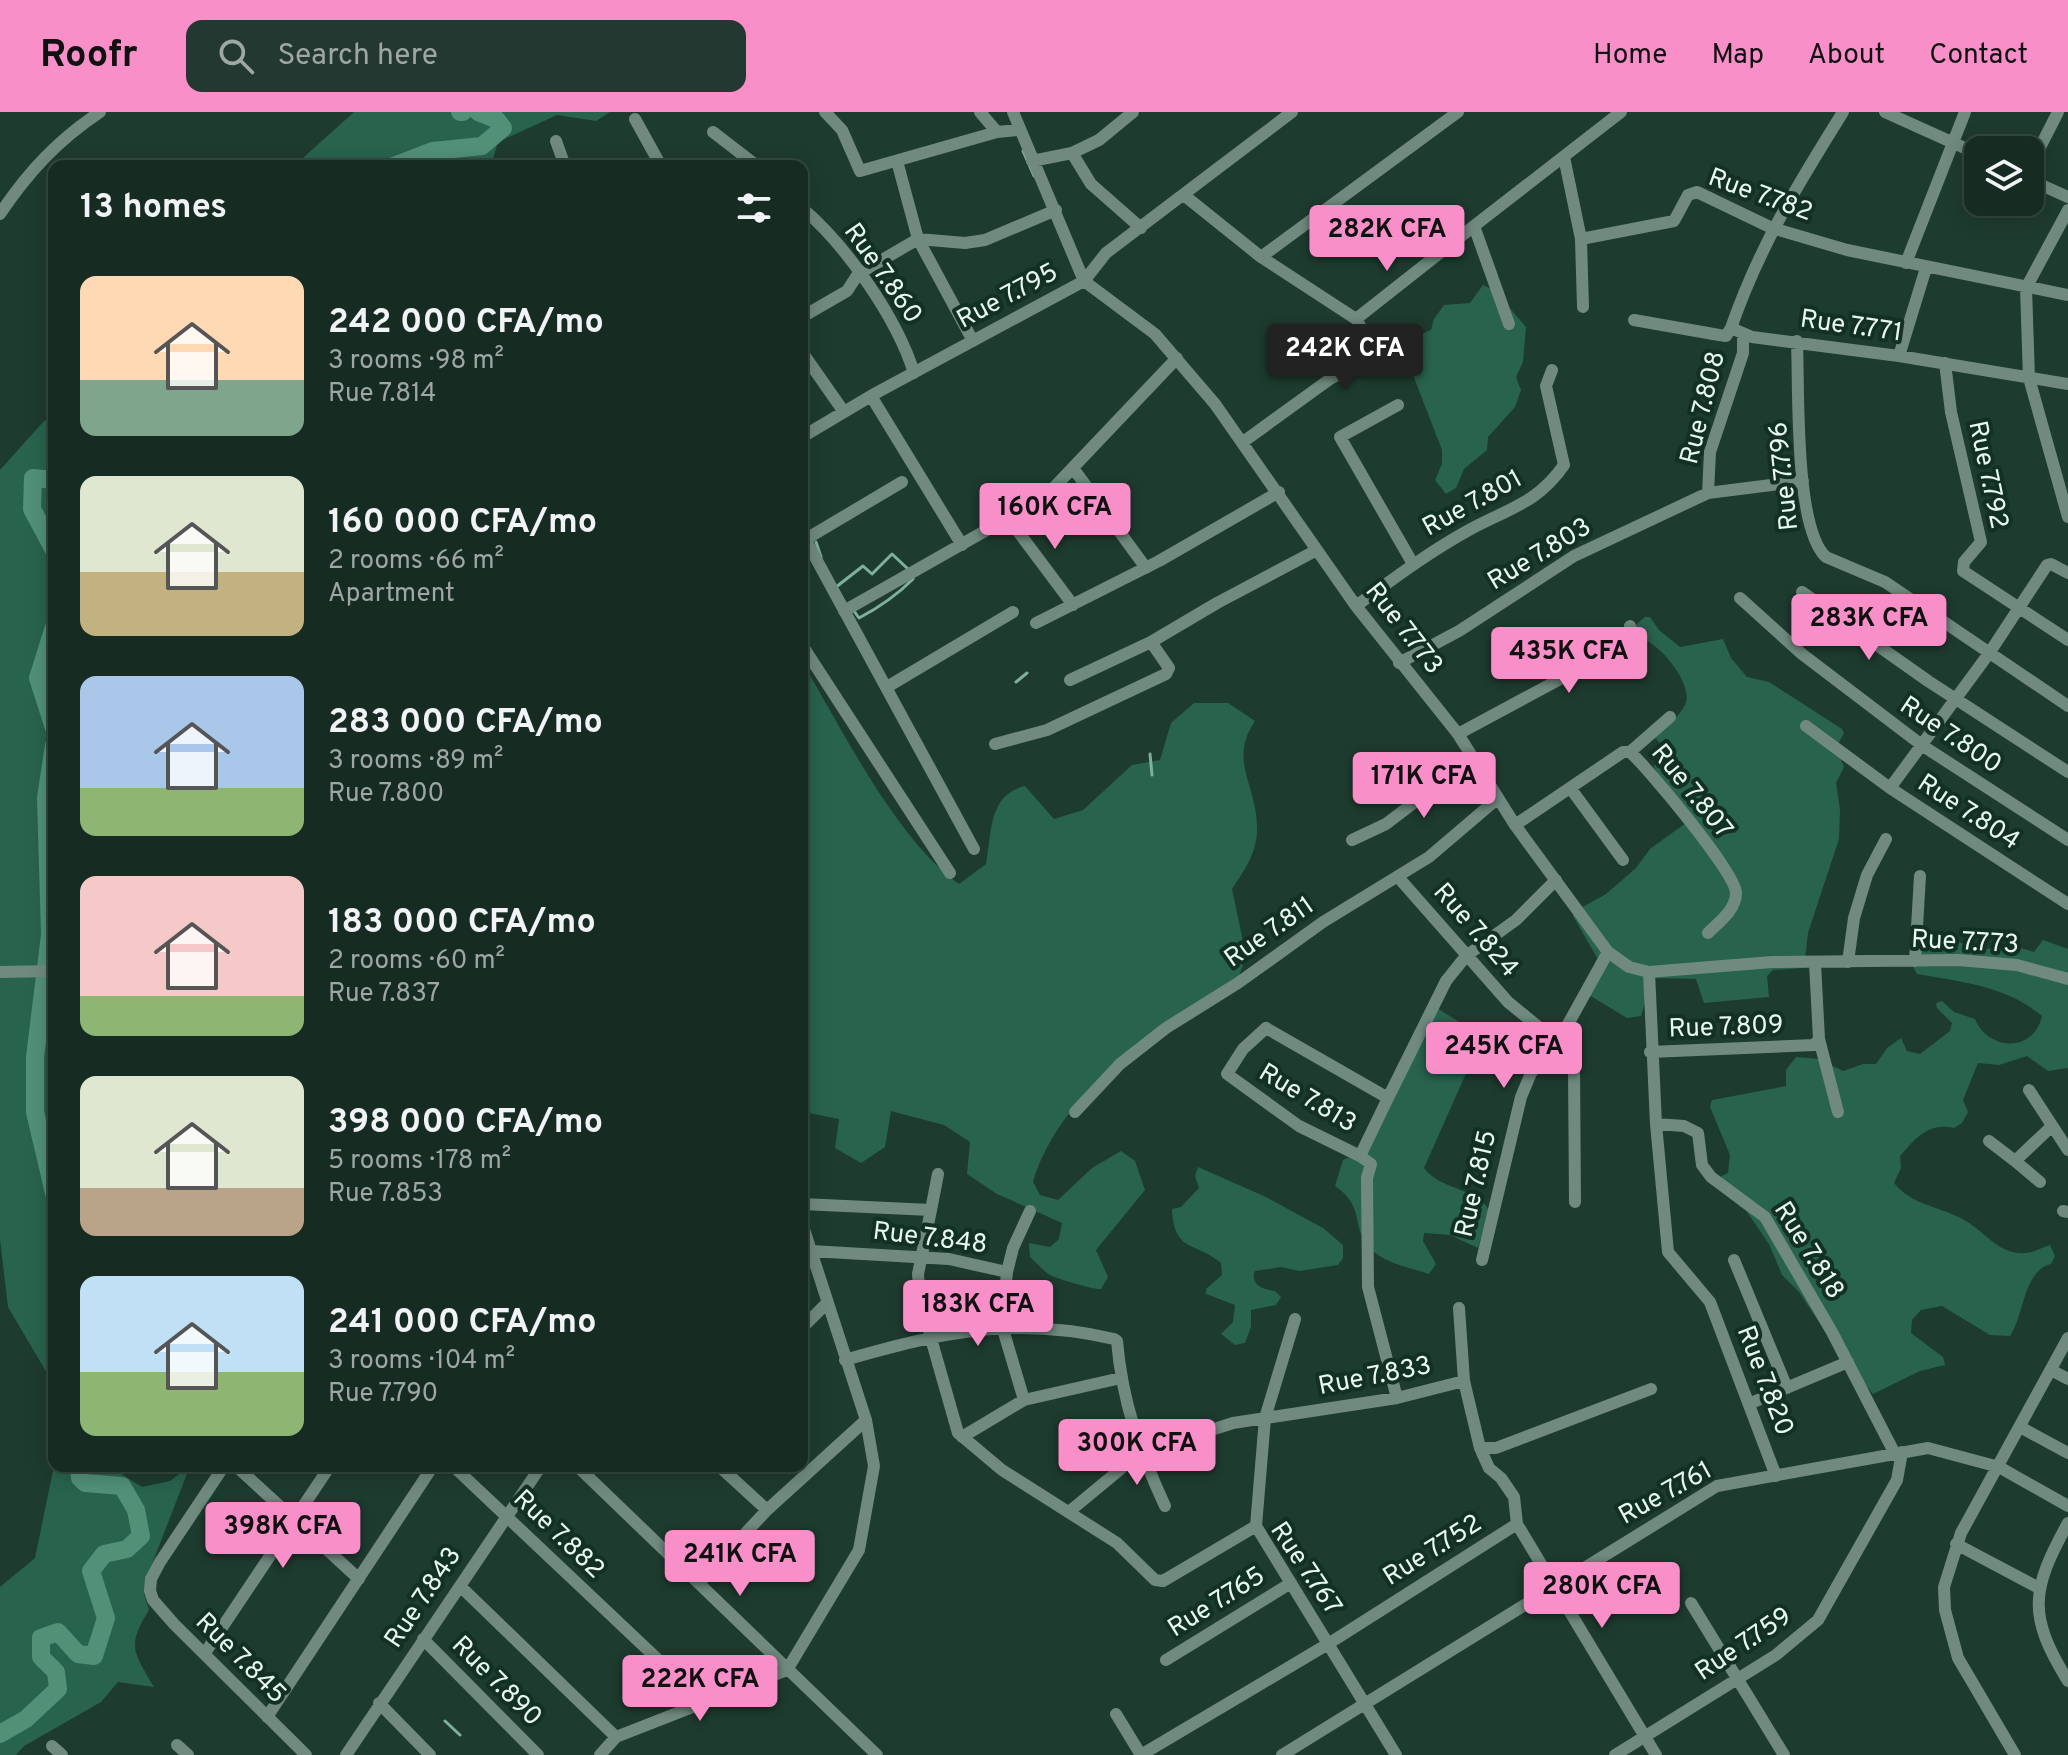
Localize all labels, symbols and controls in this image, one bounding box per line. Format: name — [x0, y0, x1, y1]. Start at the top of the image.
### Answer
search box — [186, 20, 746, 92]
text: Roofr — [40, 32, 138, 81]
icon: search — [214, 34, 258, 78]
text: Search here — [278, 38, 438, 75]
text: Home — [1593, 38, 1667, 74]
text: Map — [1711, 38, 1764, 74]
text: About — [1808, 38, 1885, 74]
text: Contact — [1929, 38, 2028, 74]
map controls — [1964, 136, 2044, 216]
button: layers — [1964, 136, 2044, 216]
street label: Rue 7.782 — [1703, 162, 1817, 230]
icon: filters — [732, 186, 776, 230]
text: 13 homes — [80, 187, 227, 230]
pin: 282K CFA — [1304, 205, 1470, 273]
text: 282K CFA — [1327, 214, 1447, 247]
street label: Rue 7.860 — [835, 217, 929, 331]
street label: Rue 7.795 — [952, 257, 1064, 337]
text: 242 000 CFA/mo — [328, 302, 604, 345]
street label: Rue 7.771 — [1798, 303, 1904, 351]
icon: home — [144, 308, 240, 404]
pin: 242K CFA — [1262, 324, 1428, 392]
text: 242K CFA — [1285, 333, 1405, 366]
text: 3 rooms · 98 m² — [328, 345, 504, 378]
street label: Rue 7.808 — [1674, 348, 1734, 468]
text: Rue 7.814 — [328, 378, 436, 411]
street label: Rue 7.792 — [1959, 418, 2015, 532]
street label: Rue 7.796 — [1763, 420, 1807, 532]
street label: Rue 7.801 — [1417, 463, 1529, 545]
pin: 160K CFA — [972, 483, 1138, 551]
text: 160K CFA — [998, 492, 1112, 525]
text: 160 000 CFA/mo — [328, 502, 597, 545]
icon: home — [144, 508, 240, 604]
street label: Rue 7.803 — [1482, 511, 1598, 599]
text: 2 rooms · 66 m² — [328, 545, 504, 578]
street label: Rue 7.773 — [1357, 576, 1449, 682]
text: Apartment — [328, 578, 455, 611]
pin: 283K CFA — [1786, 594, 1952, 662]
text: 283K CFA — [1809, 603, 1929, 636]
pin: 435K CFA — [1486, 627, 1652, 695]
text: 435K CFA — [1509, 636, 1629, 669]
street label: Rue 7.800 — [1893, 690, 2007, 782]
text: 283 000 CFA/mo — [328, 702, 603, 745]
icon: home — [144, 708, 240, 804]
street label: Rue 7.807 — [1643, 738, 1739, 846]
text: 3 rooms · 89 m² — [328, 745, 503, 778]
pin: 171K CFA — [1341, 752, 1507, 820]
text: 171K CFA — [1371, 761, 1477, 794]
street label: Rue 7.804 — [1910, 768, 2026, 858]
text: Rue 7.800 — [328, 778, 444, 811]
street label: Rue 7.824 — [1425, 877, 1525, 985]
street label: Rue 7.811 — [1219, 890, 1321, 976]
text: 183 000 CFA/mo — [328, 902, 596, 945]
icon: home — [144, 908, 240, 1004]
street label: Rue 7.773 — [1910, 924, 2020, 962]
text: 2 rooms · 60 m² — [328, 945, 505, 978]
text: Rue 7.837 — [328, 978, 440, 1011]
street label: Rue 7.809 — [1668, 1010, 1784, 1046]
pin: 245K CFA — [1421, 1022, 1587, 1090]
text: 245K CFA — [1444, 1031, 1564, 1064]
street label: Rue 7.813 — [1252, 1057, 1362, 1141]
text: 398 000 CFA/mo — [328, 1102, 603, 1145]
icon: home — [144, 1108, 240, 1204]
street label: Rue 7.815 — [1449, 1127, 1505, 1241]
text: 5 rooms · 178 m² — [328, 1145, 511, 1178]
text: Rue 7.853 — [328, 1178, 443, 1211]
street label: Rue 7.818 — [1765, 1196, 1851, 1306]
street label: Rue 7.848 — [871, 1216, 989, 1262]
pin: 183K CFA — [895, 1280, 1061, 1348]
text: 183K CFA — [921, 1289, 1035, 1322]
text: 241 000 CFA/mo — [328, 1302, 597, 1345]
icon: home — [144, 1308, 240, 1404]
street label: Rue 7.820 — [1728, 1321, 1800, 1441]
text: 3 rooms · 104 m² — [328, 1345, 515, 1378]
street label: Rue 7.833 — [1316, 1350, 1434, 1404]
text: Rue 7.790 — [328, 1378, 438, 1411]
pin: 300K CFA — [1054, 1419, 1220, 1487]
text: 300K CFA — [1077, 1428, 1197, 1461]
street label: Rue 7.761 — [1613, 1455, 1719, 1533]
street label: Rue 7.882 — [505, 1483, 611, 1587]
pin: 398K CFA — [200, 1502, 366, 1570]
street label: Rue 7.752 — [1378, 1508, 1488, 1594]
text: 398K CFA — [223, 1511, 343, 1544]
street label: Rue 7.767 — [1262, 1516, 1348, 1622]
pin: 241K CFA — [657, 1530, 823, 1598]
text: 241K CFA — [683, 1539, 797, 1572]
street label: Rue 7.843 — [378, 1541, 470, 1655]
street label: Rue 7.765 — [1162, 1560, 1272, 1646]
pin: 280K CFA — [1519, 1562, 1685, 1630]
text: 280K CFA — [1542, 1571, 1662, 1604]
street label: Rue 7.759 — [1689, 1601, 1799, 1689]
street label: Rue 7.845 — [188, 1607, 292, 1711]
street label: Rue 7.890 — [444, 1630, 548, 1734]
pin: 222K CFA — [617, 1655, 783, 1723]
text: 222K CFA — [640, 1664, 760, 1697]

